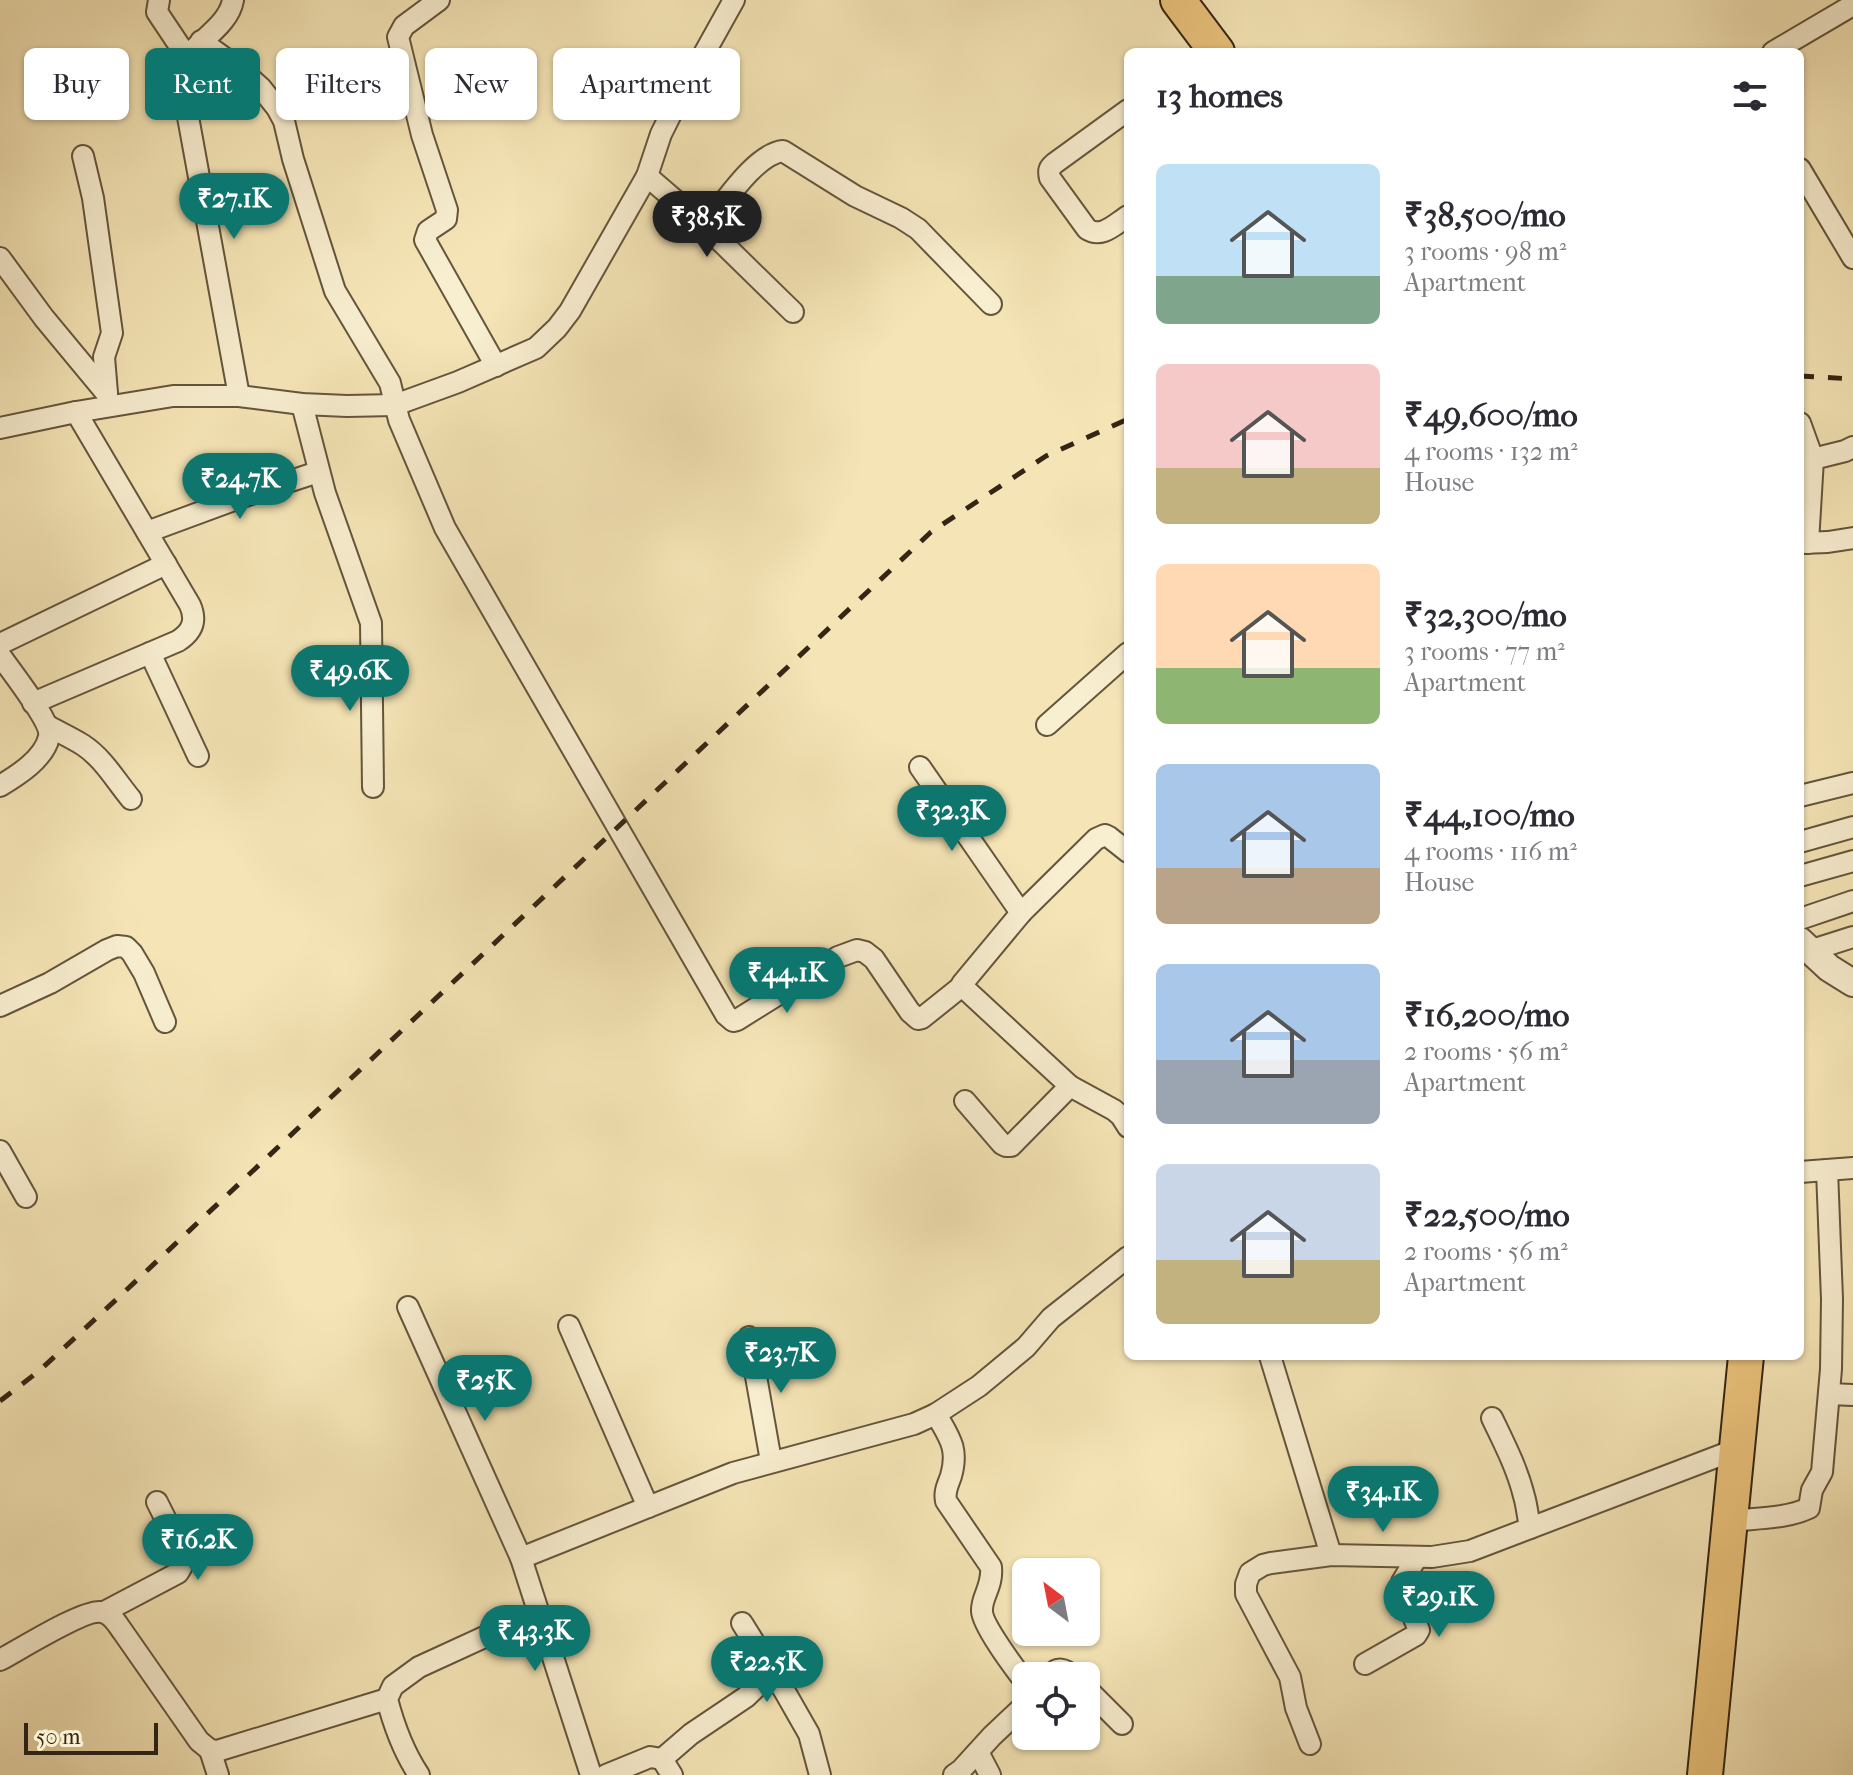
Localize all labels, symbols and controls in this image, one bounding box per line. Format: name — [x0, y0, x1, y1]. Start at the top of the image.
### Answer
chip: Buy — [24, 48, 129, 120]
chip: Rent — [145, 48, 260, 120]
chip: Filters — [276, 48, 409, 120]
chip: New — [425, 48, 537, 120]
chip: Apartment — [553, 48, 740, 120]
icon: filters — [1728, 74, 1772, 118]
text: 13 homes — [1156, 76, 1283, 116]
pin: ₹27.1K — [169, 173, 299, 241]
text: ₹27.1K — [197, 183, 271, 214]
pin: ₹38.5K — [642, 191, 772, 259]
text: ₹38,500/mo — [1404, 195, 1566, 235]
icon: home — [1220, 196, 1316, 292]
text: ₹38.5K — [671, 201, 743, 232]
text: 3 rooms · 98 m² — [1404, 236, 1566, 267]
text: Apartment — [1404, 267, 1526, 298]
text: ₹49,600/mo — [1404, 395, 1578, 435]
icon: home — [1220, 396, 1316, 492]
text: 4 rooms · 132 m² — [1404, 436, 1578, 467]
pin: ₹24.7K — [175, 453, 305, 521]
text: ₹24.7K — [200, 463, 280, 494]
text: House — [1404, 467, 1474, 498]
text: ₹32,300/mo — [1404, 595, 1567, 635]
icon: home — [1220, 596, 1316, 692]
text: 3 rooms · 77 m² — [1404, 636, 1565, 667]
pin: ₹49.6K — [285, 645, 415, 713]
text: ₹49.6K — [309, 655, 391, 686]
text: Apartment — [1404, 667, 1526, 698]
pin: ₹32.3K — [887, 785, 1017, 853]
text: ₹32.3K — [915, 795, 989, 826]
text: ₹44,100/mo — [1404, 795, 1575, 835]
icon: home — [1220, 796, 1316, 892]
text: 4 rooms · 116 m² — [1404, 836, 1577, 867]
text: House — [1404, 867, 1474, 898]
pin: ₹44.1K — [722, 947, 852, 1015]
text: ₹44.1K — [747, 957, 827, 988]
text: ₹16,200/mo — [1404, 995, 1570, 1035]
icon: home — [1220, 996, 1316, 1092]
text: 2 rooms · 56 m² — [1404, 1036, 1568, 1067]
text: Apartment — [1404, 1067, 1526, 1098]
text: ₹22,500/mo — [1404, 1195, 1570, 1235]
icon: home — [1220, 1196, 1316, 1292]
text: 2 rooms · 56 m² — [1404, 1236, 1568, 1267]
text: Apartment — [1404, 1267, 1526, 1298]
pin: ₹23.7K — [716, 1327, 846, 1395]
text: ₹23.7K — [744, 1337, 818, 1368]
pin: ₹25K — [438, 1355, 532, 1423]
text: ₹25K — [456, 1365, 514, 1396]
pin: ₹34.1K — [1318, 1466, 1448, 1534]
text: ₹34.1K — [1346, 1476, 1420, 1507]
pin: ₹16.2K — [133, 1514, 263, 1582]
text: ₹16.2K — [160, 1524, 236, 1555]
north arrow — [1012, 1558, 1100, 1646]
map controls — [1012, 1558, 1100, 1750]
pin: ₹29.1K — [1374, 1571, 1504, 1639]
text: ₹29.1K — [1401, 1581, 1477, 1612]
pin: ₹43.3K — [470, 1605, 600, 1673]
text: ₹43.3K — [497, 1615, 573, 1646]
pin: ₹22.5K — [702, 1636, 832, 1704]
text: ₹22.5K — [729, 1646, 805, 1677]
button: locate — [1012, 1662, 1100, 1750]
scale bar — [24, 1719, 158, 1755]
text: 50 m — [36, 1724, 81, 1750]

